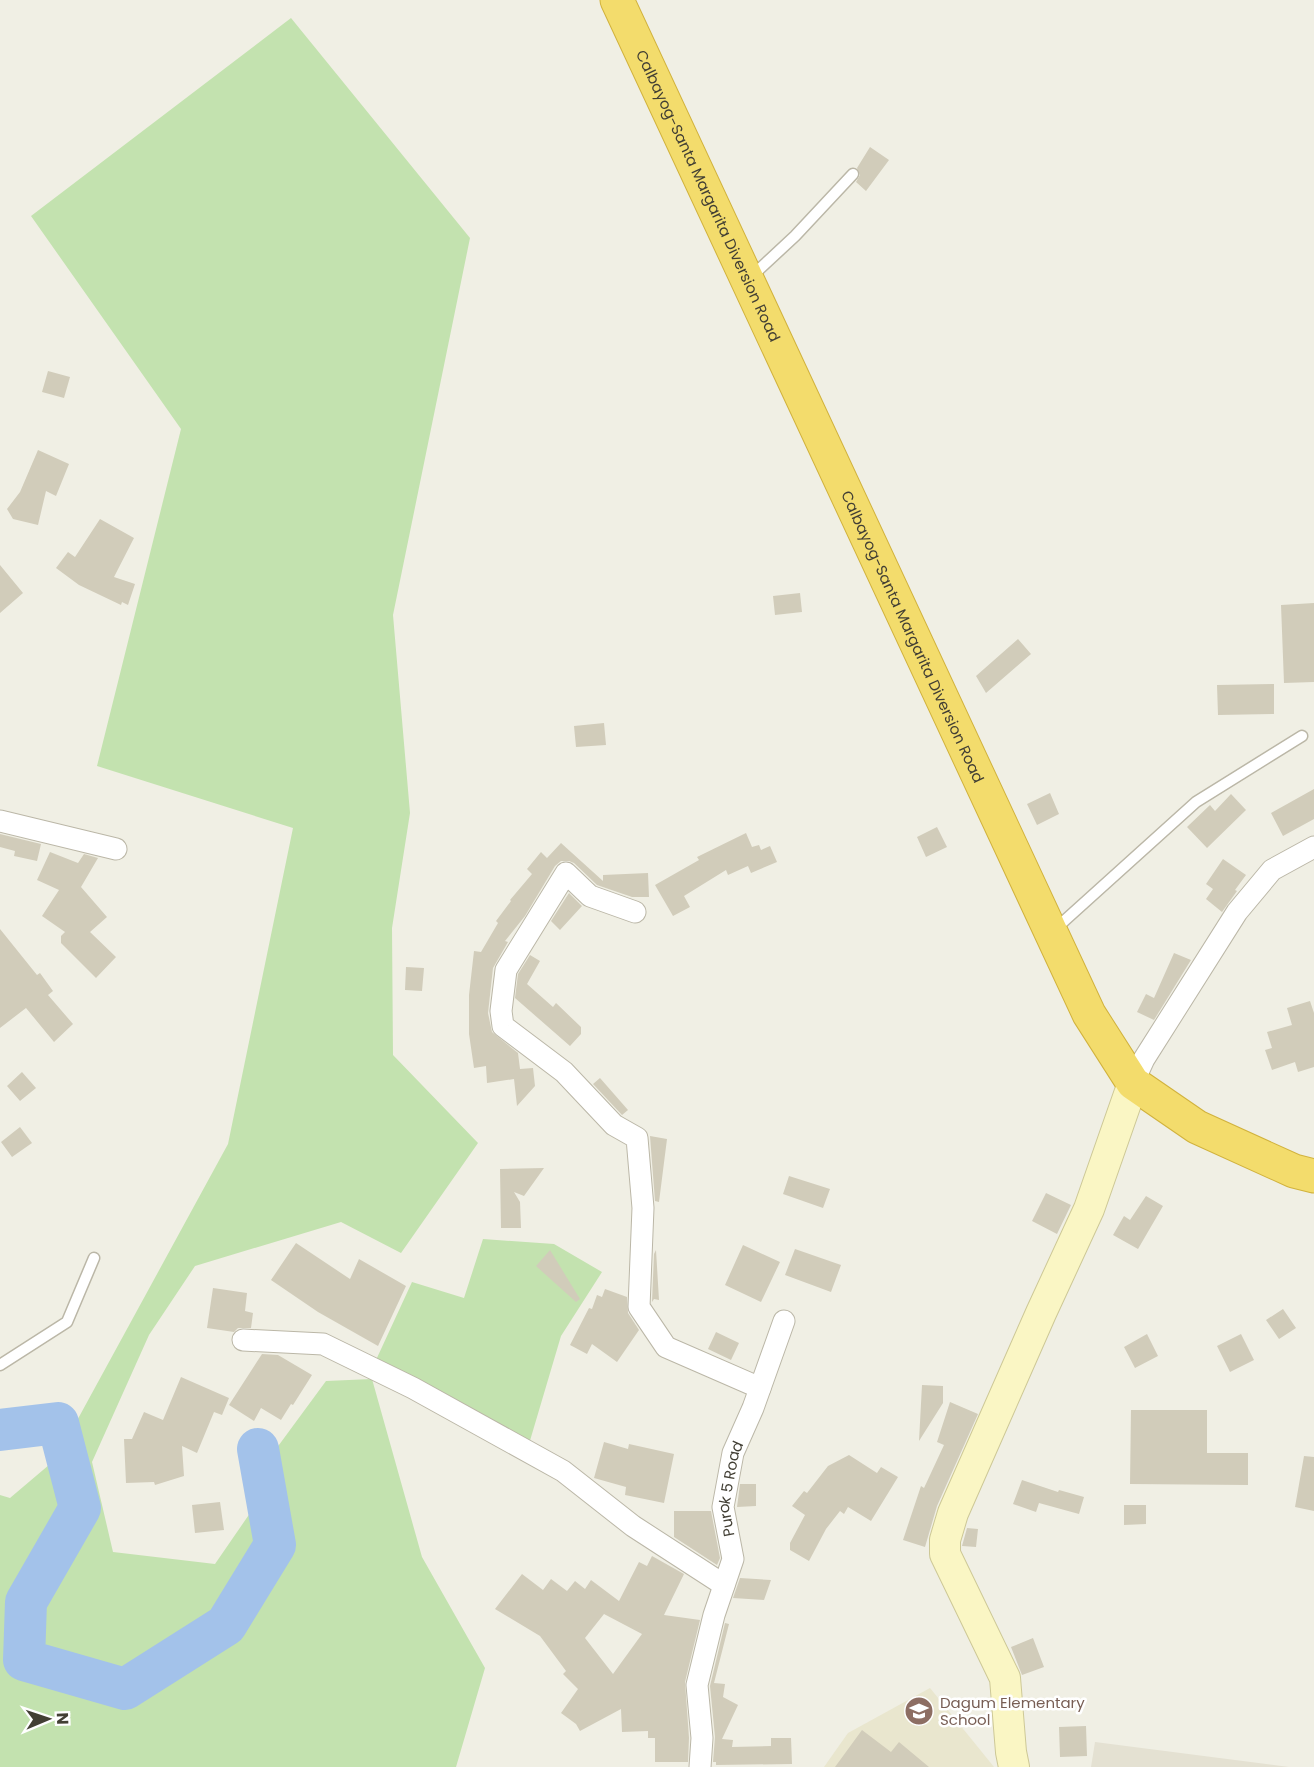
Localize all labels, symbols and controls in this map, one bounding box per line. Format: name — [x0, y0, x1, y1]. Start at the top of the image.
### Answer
street label: Calbayog-Santa Margarita Diversion Road — [632, 46, 786, 345]
street label: Calbayog-Santa Margarita Diversion Road — [837, 487, 990, 786]
street label: Purok 5 Road — [712, 1437, 748, 1539]
north arrow — [18, 1689, 78, 1749]
place label: Dagum Elementary School — [940, 1692, 1085, 1730]
school or university icon: Dagum Elementary School — [903, 1695, 935, 1727]
text: N — [51, 1712, 74, 1725]

